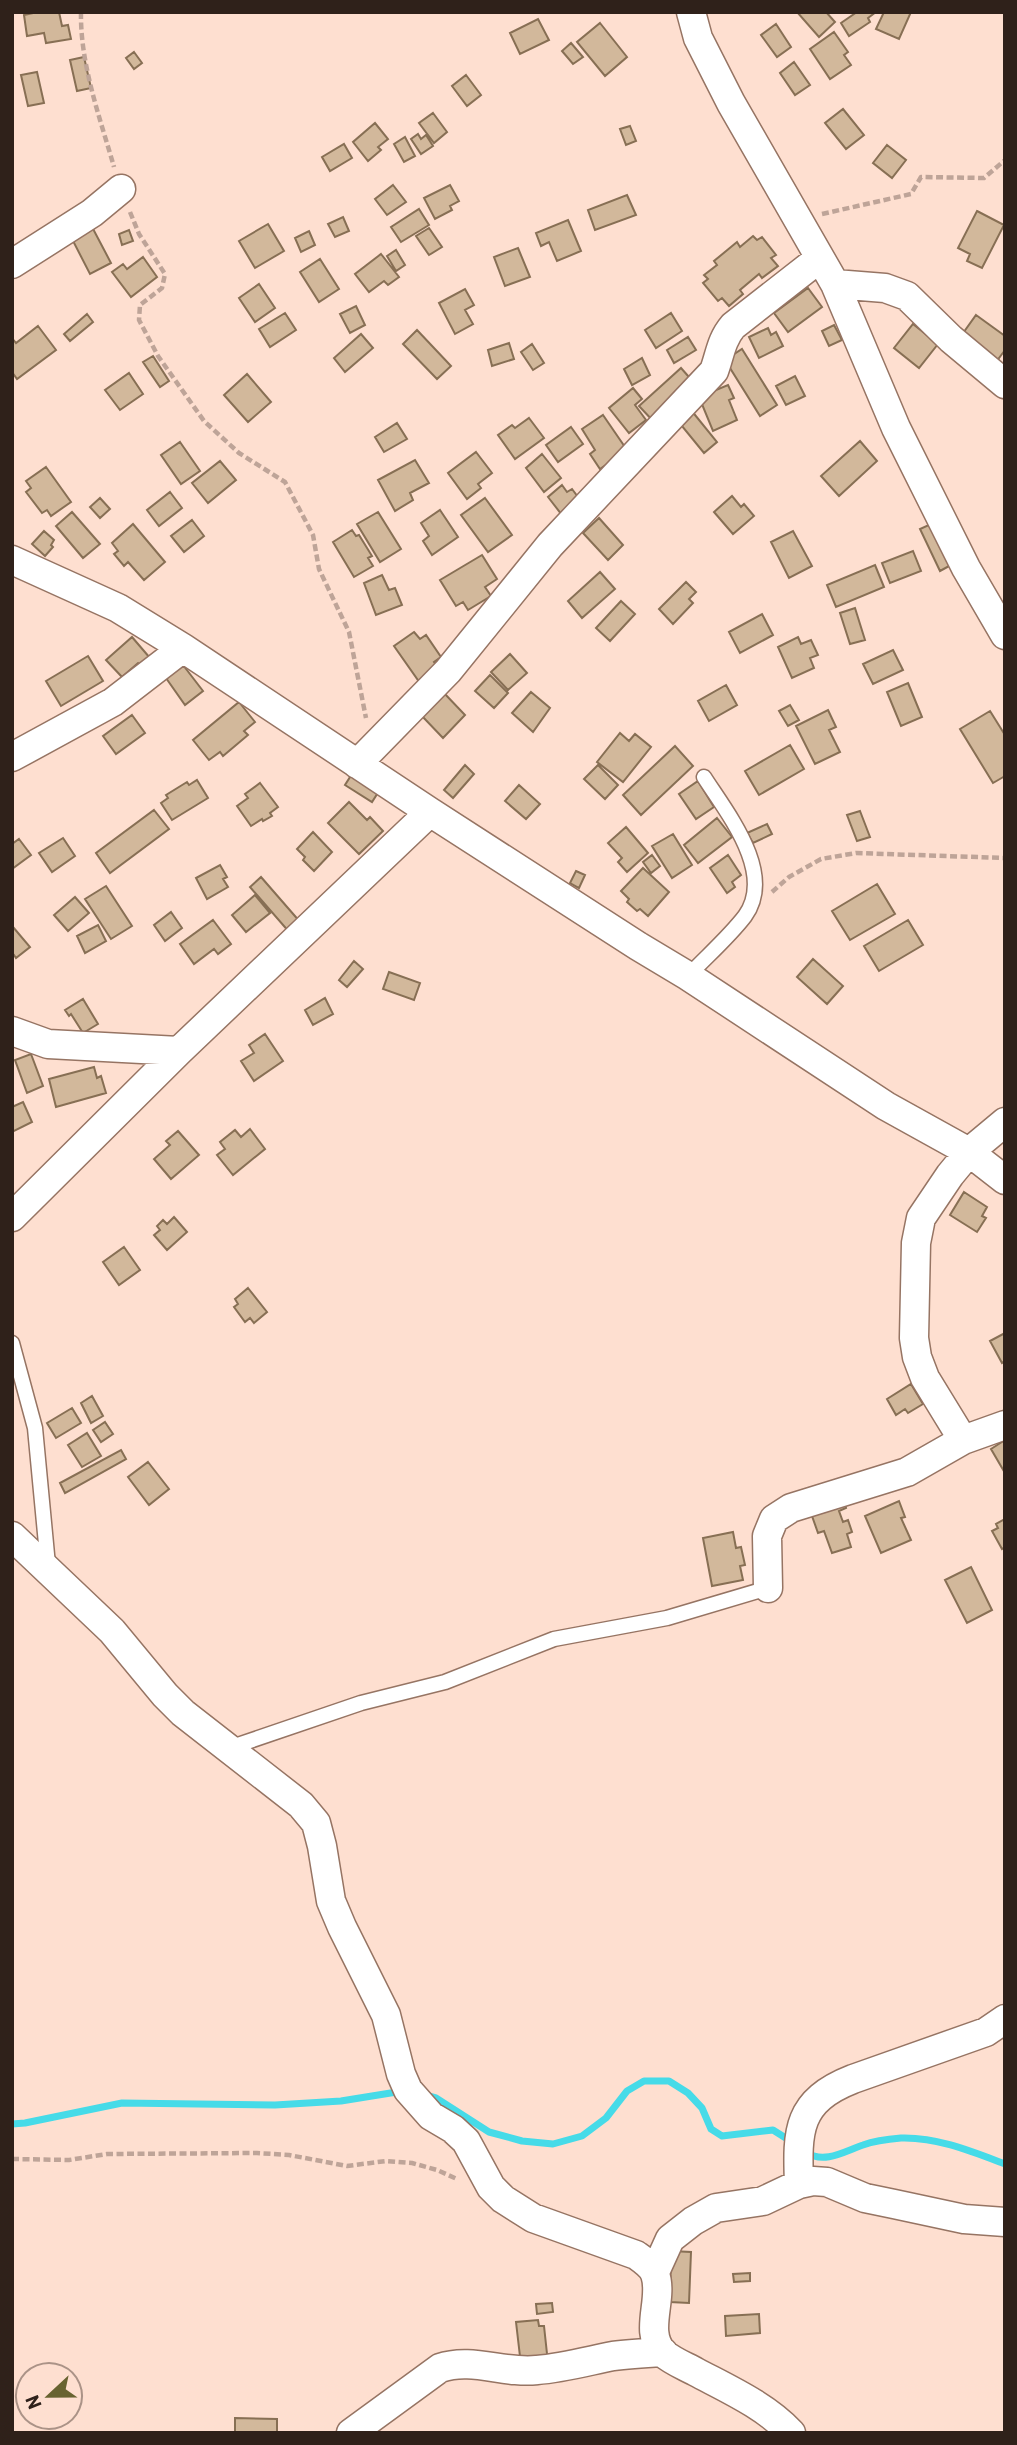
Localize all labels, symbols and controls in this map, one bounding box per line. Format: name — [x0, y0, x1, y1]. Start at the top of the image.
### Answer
north arrow — [14, 2361, 84, 2431]
text: N — [20, 2392, 46, 2413]

